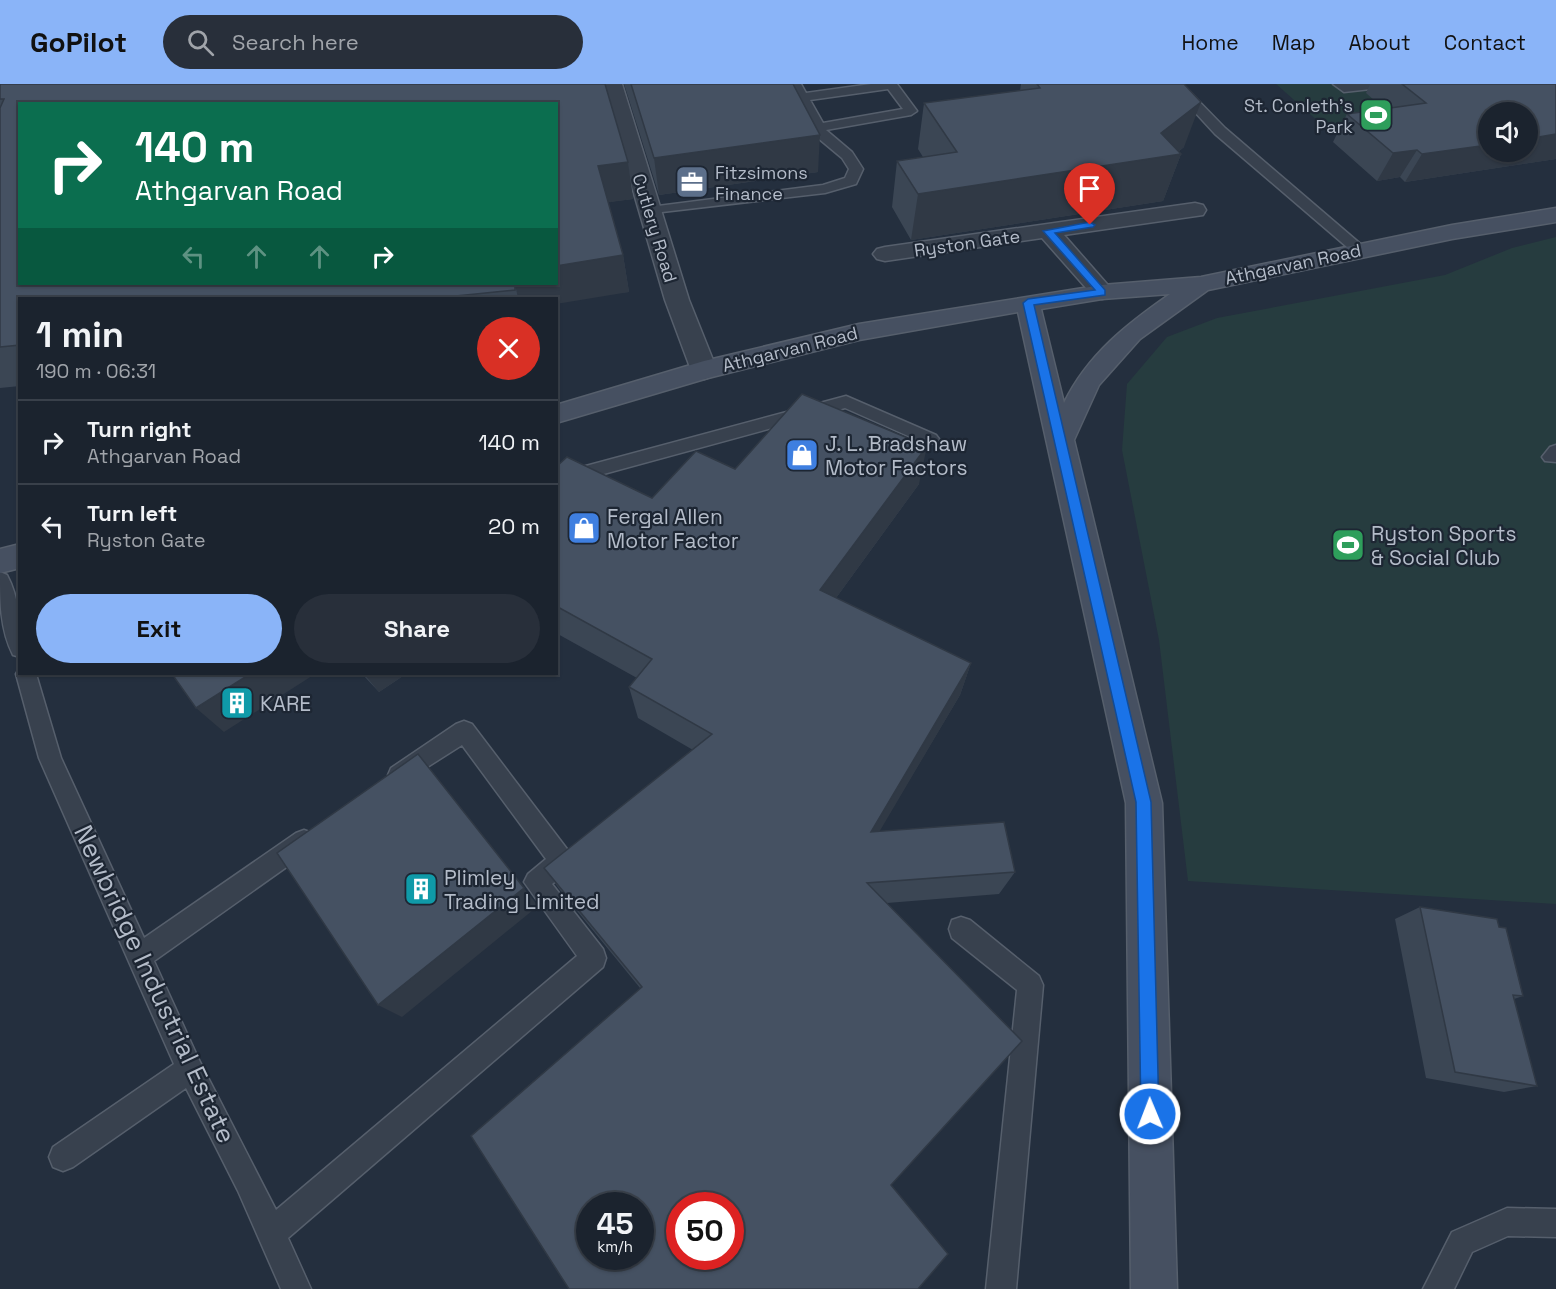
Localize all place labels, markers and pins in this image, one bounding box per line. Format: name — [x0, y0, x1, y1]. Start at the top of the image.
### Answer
place label: St. Conleth's Park — [1244, 94, 1353, 138]
sports icon: St. Conleth's Park — [1358, 97, 1394, 133]
place label: Fitzsimons Finance — [715, 161, 808, 205]
pin — [1064, 163, 1115, 225]
office icon: Fitzsimons Finance — [674, 164, 710, 200]
place label: J. L. Bradshaw Motor Factors — [825, 430, 967, 481]
shop icon: J. L. Bradshaw Motor Factors — [784, 437, 820, 473]
place label: Fergal Allen Motor Factor — [607, 503, 739, 554]
shop icon: Fergal Allen Motor Factor — [566, 510, 602, 546]
place label: Ryston Sports & Social Club — [1371, 520, 1516, 571]
sports icon: Ryston Sports & Social Club — [1330, 527, 1366, 563]
building icon: KARE — [219, 685, 255, 721]
place label: KARE — [260, 690, 311, 717]
place label: Plimley Trading Limited — [444, 864, 600, 915]
building icon: Plimley Trading Limited — [403, 871, 439, 907]

